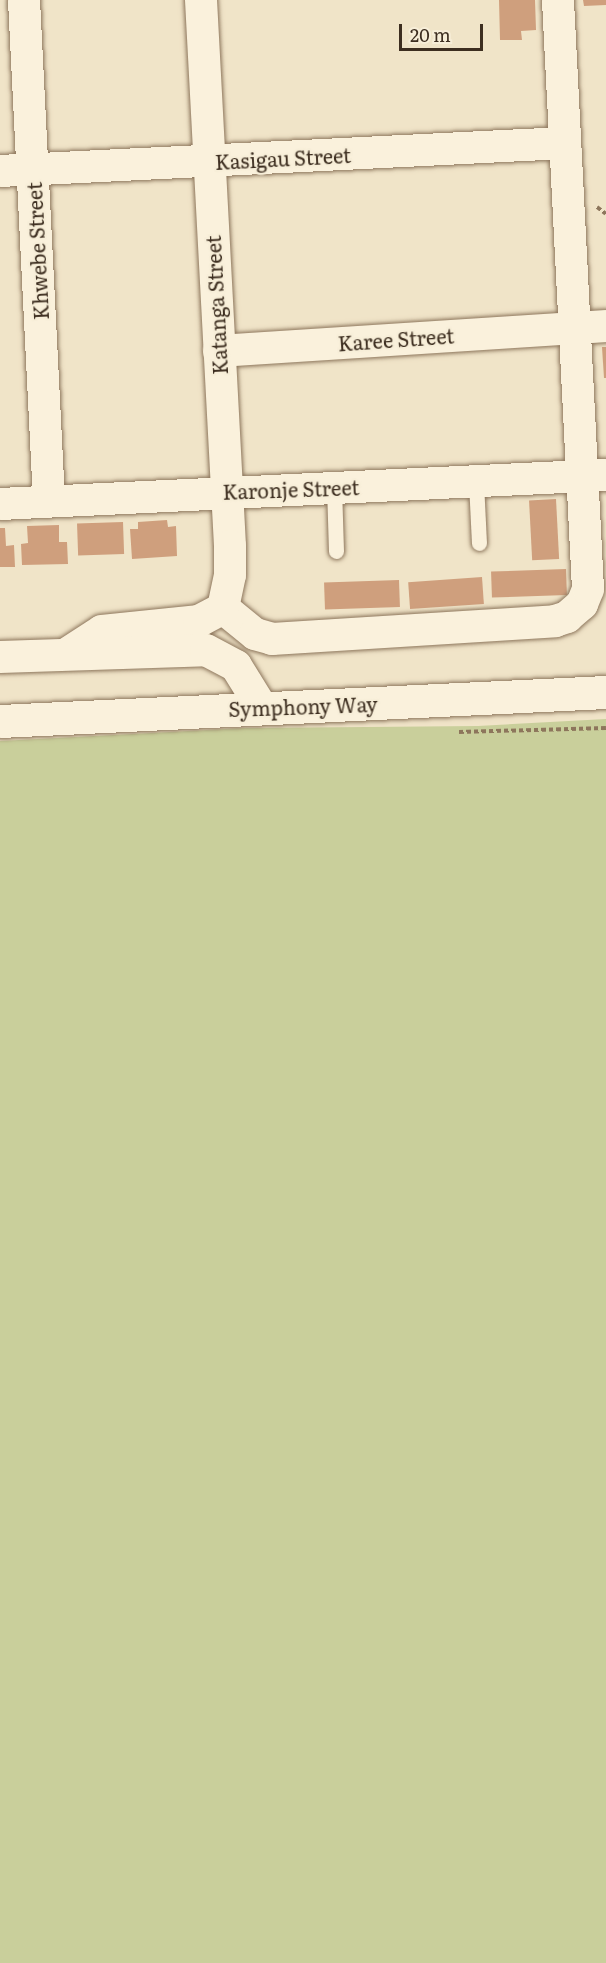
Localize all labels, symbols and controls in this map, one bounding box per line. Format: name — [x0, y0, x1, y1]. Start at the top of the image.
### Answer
scale bar — [402, 12, 486, 50]
text: 20 m — [410, 21, 451, 48]
street label: Kasigau Street — [214, 142, 352, 174]
street label: Khwebe Street — [21, 181, 53, 321]
street label: Katanga Street — [200, 235, 232, 375]
street label: Karee Street — [337, 323, 455, 355]
street label: Karonje Street — [222, 475, 360, 503]
street label: Symphony Way — [228, 691, 378, 721]

